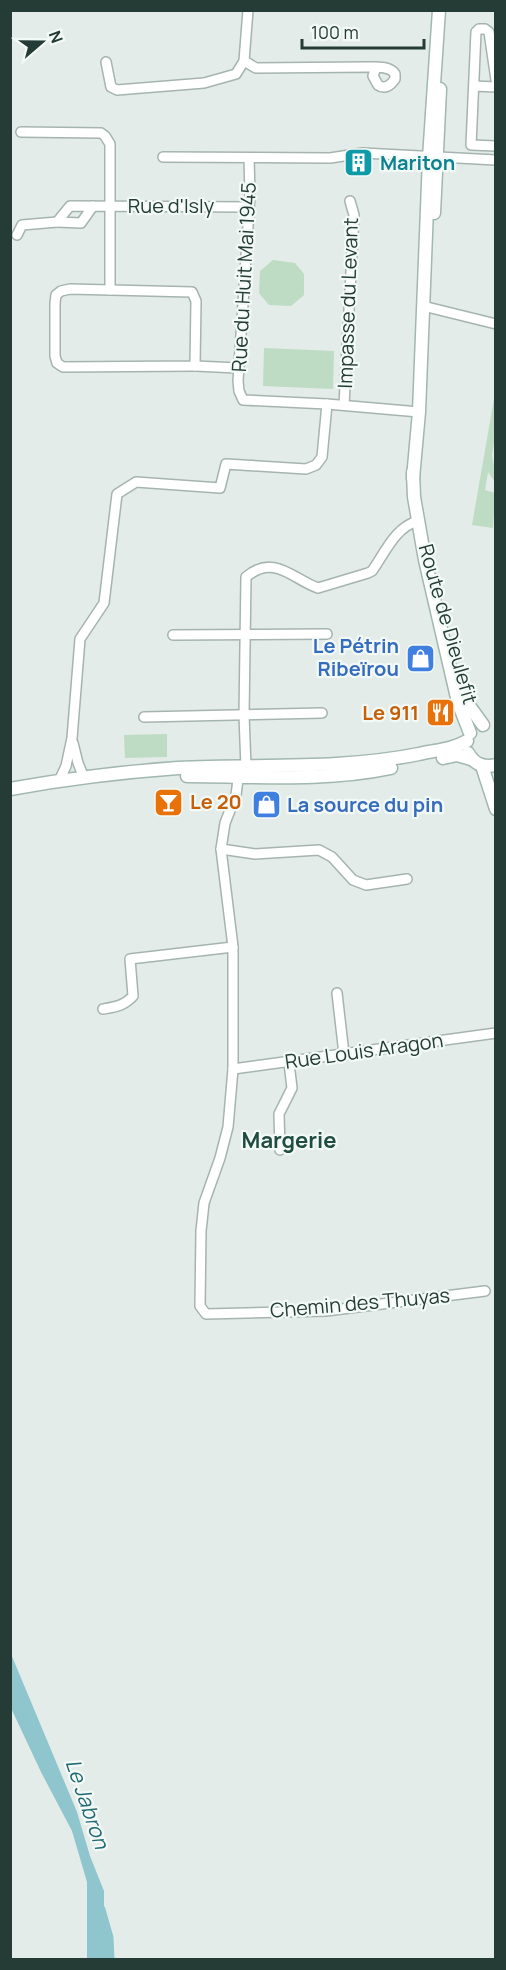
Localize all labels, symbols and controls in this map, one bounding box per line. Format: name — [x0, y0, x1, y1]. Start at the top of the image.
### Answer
north arrow — [12, 12, 72, 72]
scale bar — [302, 12, 424, 50]
text: 100 m — [311, 20, 359, 44]
text: N — [44, 28, 68, 46]
building icon: Mariton — [343, 147, 375, 179]
place label: Mariton — [380, 149, 455, 176]
street label: Rue du Huit Mai 1945 — [225, 181, 262, 373]
street label: Rue d'Isly — [128, 192, 215, 219]
street label: Impasse du Levant — [331, 217, 364, 389]
street label: Route de Dieulefit — [413, 541, 484, 707]
place label: Le Pétrin Ribeïrou — [313, 632, 399, 682]
shop icon: Le Pétrin Ribeïrou — [404, 642, 436, 674]
restaurant icon: Le 911 — [424, 697, 456, 729]
place label: Le 911 — [362, 699, 419, 726]
bar icon: Le 20 — [153, 786, 185, 818]
place label: Le 20 — [190, 788, 242, 815]
shop icon: La source du pin — [250, 789, 282, 821]
place label: La source du pin — [287, 791, 443, 818]
street label: Rue Louis Aragon — [283, 1026, 445, 1075]
district label: Margerie — [242, 1125, 336, 1155]
street label: Chemin des Thuyas — [269, 1281, 451, 1324]
water label: Le Jabron — [60, 1755, 117, 1854]

